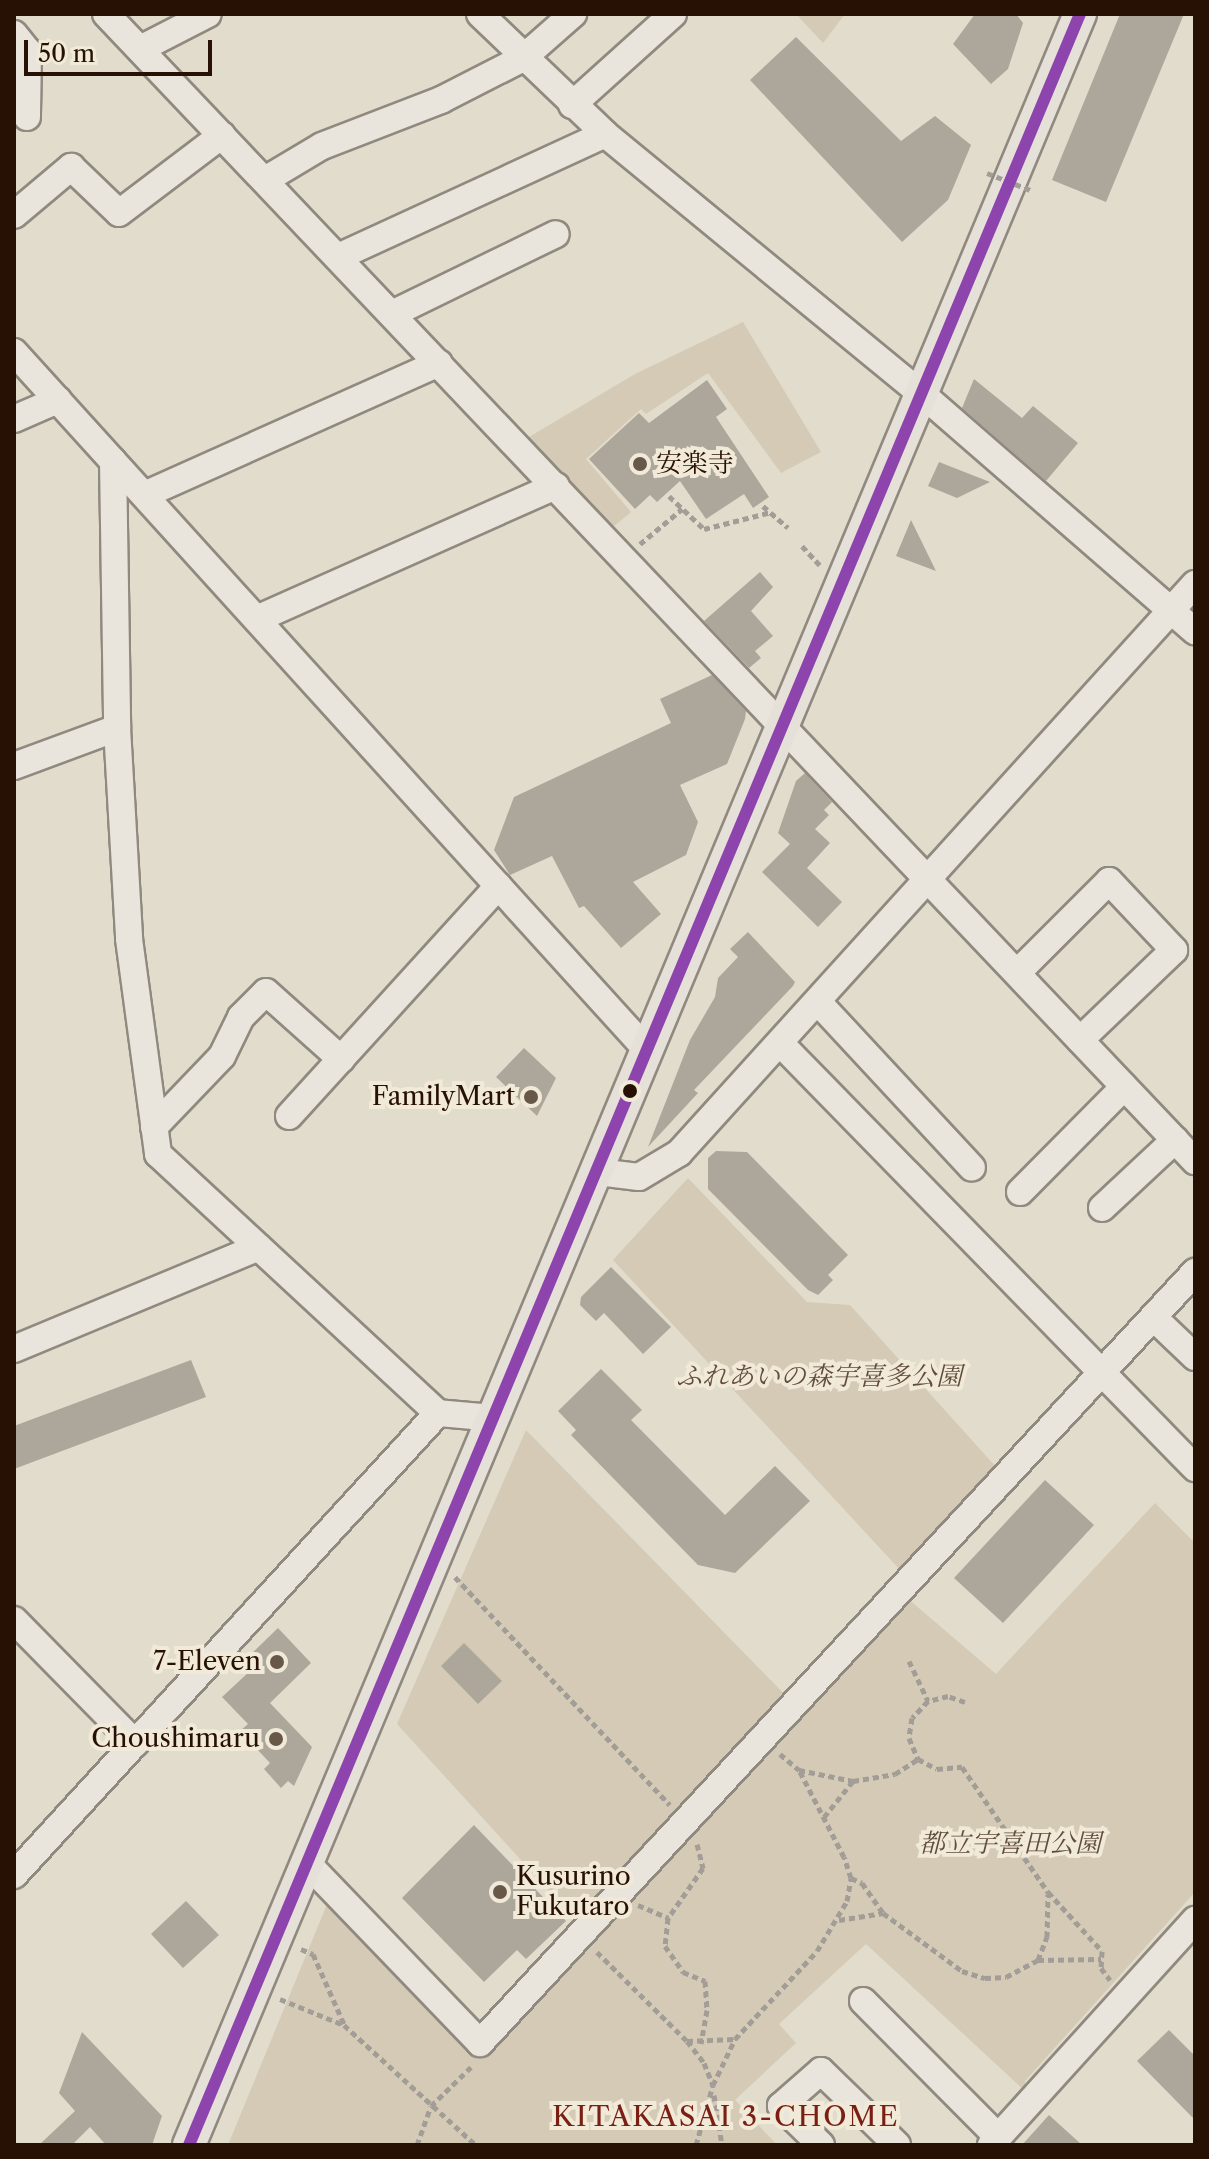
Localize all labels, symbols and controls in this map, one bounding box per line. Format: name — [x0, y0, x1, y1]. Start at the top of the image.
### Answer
scale bar — [28, 24, 216, 74]
text: 50 m — [38, 39, 95, 68]
place label: 安楽寺 — [656, 448, 734, 480]
marker: 安楽寺 — [631, 455, 649, 473]
place label: FamilyMart — [372, 1081, 515, 1113]
unlabelled marker — [622, 1083, 638, 1099]
marker: FamilyMart — [522, 1088, 540, 1106]
park label: ふれあいの森宇喜多公園 — [676, 1361, 962, 1393]
place label: 7-Eleven — [153, 1646, 261, 1678]
marker: 7-Eleven — [268, 1653, 286, 1671]
place label: Choushimaru — [91, 1723, 260, 1755]
marker: Choushimaru — [267, 1730, 285, 1748]
park label: 都立宇喜田公園 — [919, 1828, 1101, 1860]
place label: Kusurino Fukutaro — [516, 1861, 631, 1922]
marker: Kusurino Fukutaro — [491, 1883, 509, 1901]
district label: KITAKASAI 3-CHOME — [552, 2099, 900, 2133]

